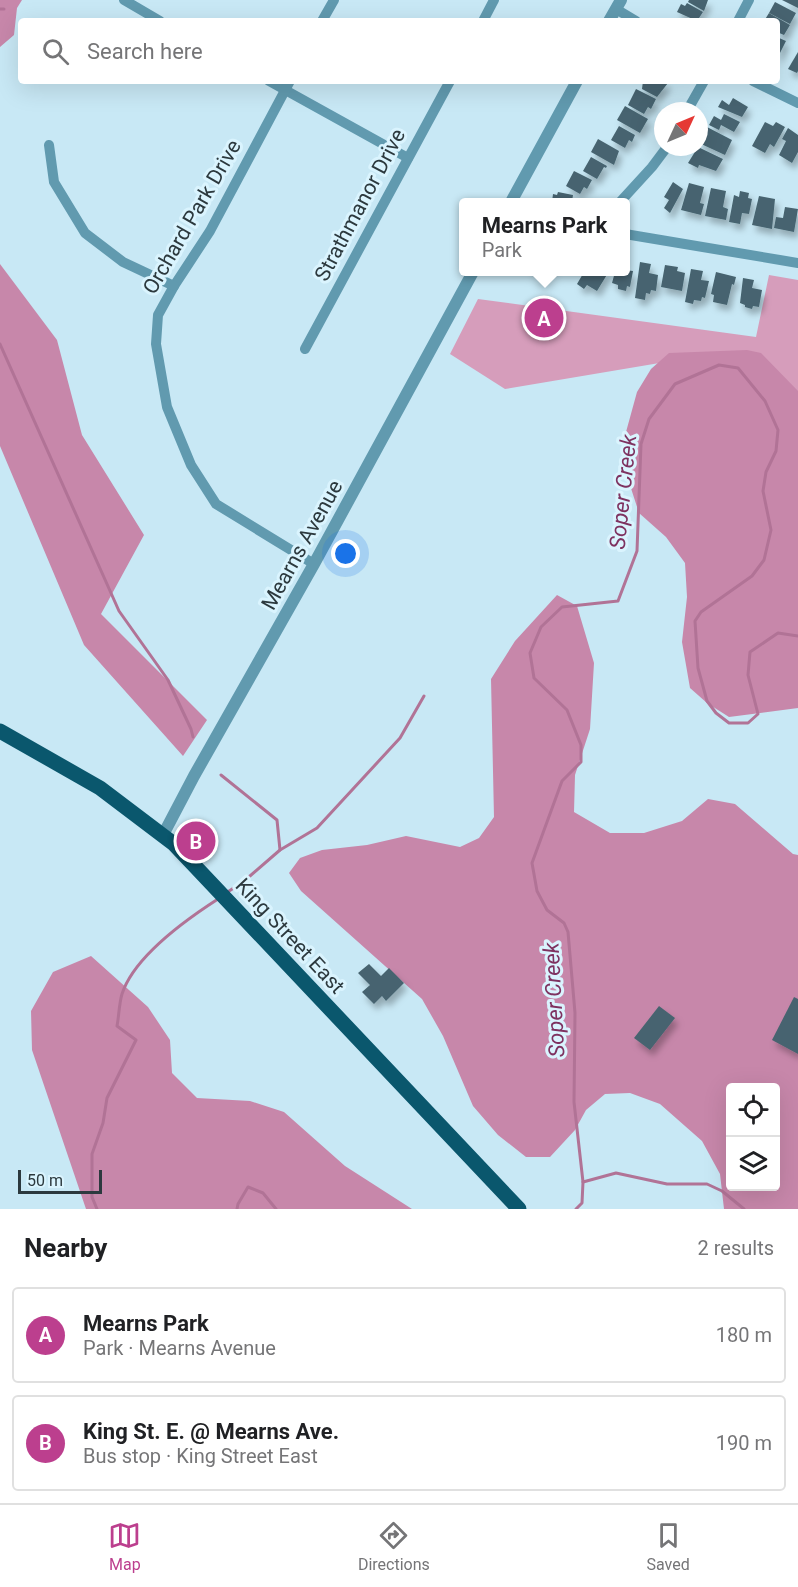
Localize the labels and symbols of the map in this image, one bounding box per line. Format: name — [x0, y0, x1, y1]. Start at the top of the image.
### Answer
north arrow — [654, 102, 708, 156]
street label: Strathmanor Drive — [310, 125, 410, 285]
street label: Orchard Park Drive — [138, 136, 246, 298]
pin: A — [524, 296, 564, 340]
water label: Soper Creek — [605, 432, 642, 551]
street label: Mearns Avenue — [257, 476, 347, 614]
your location — [331, 539, 360, 568]
pin: B — [176, 818, 216, 864]
street label: King Street East — [231, 873, 350, 999]
water label: Soper Creek — [538, 941, 569, 1058]
scale bar — [18, 1167, 102, 1194]

